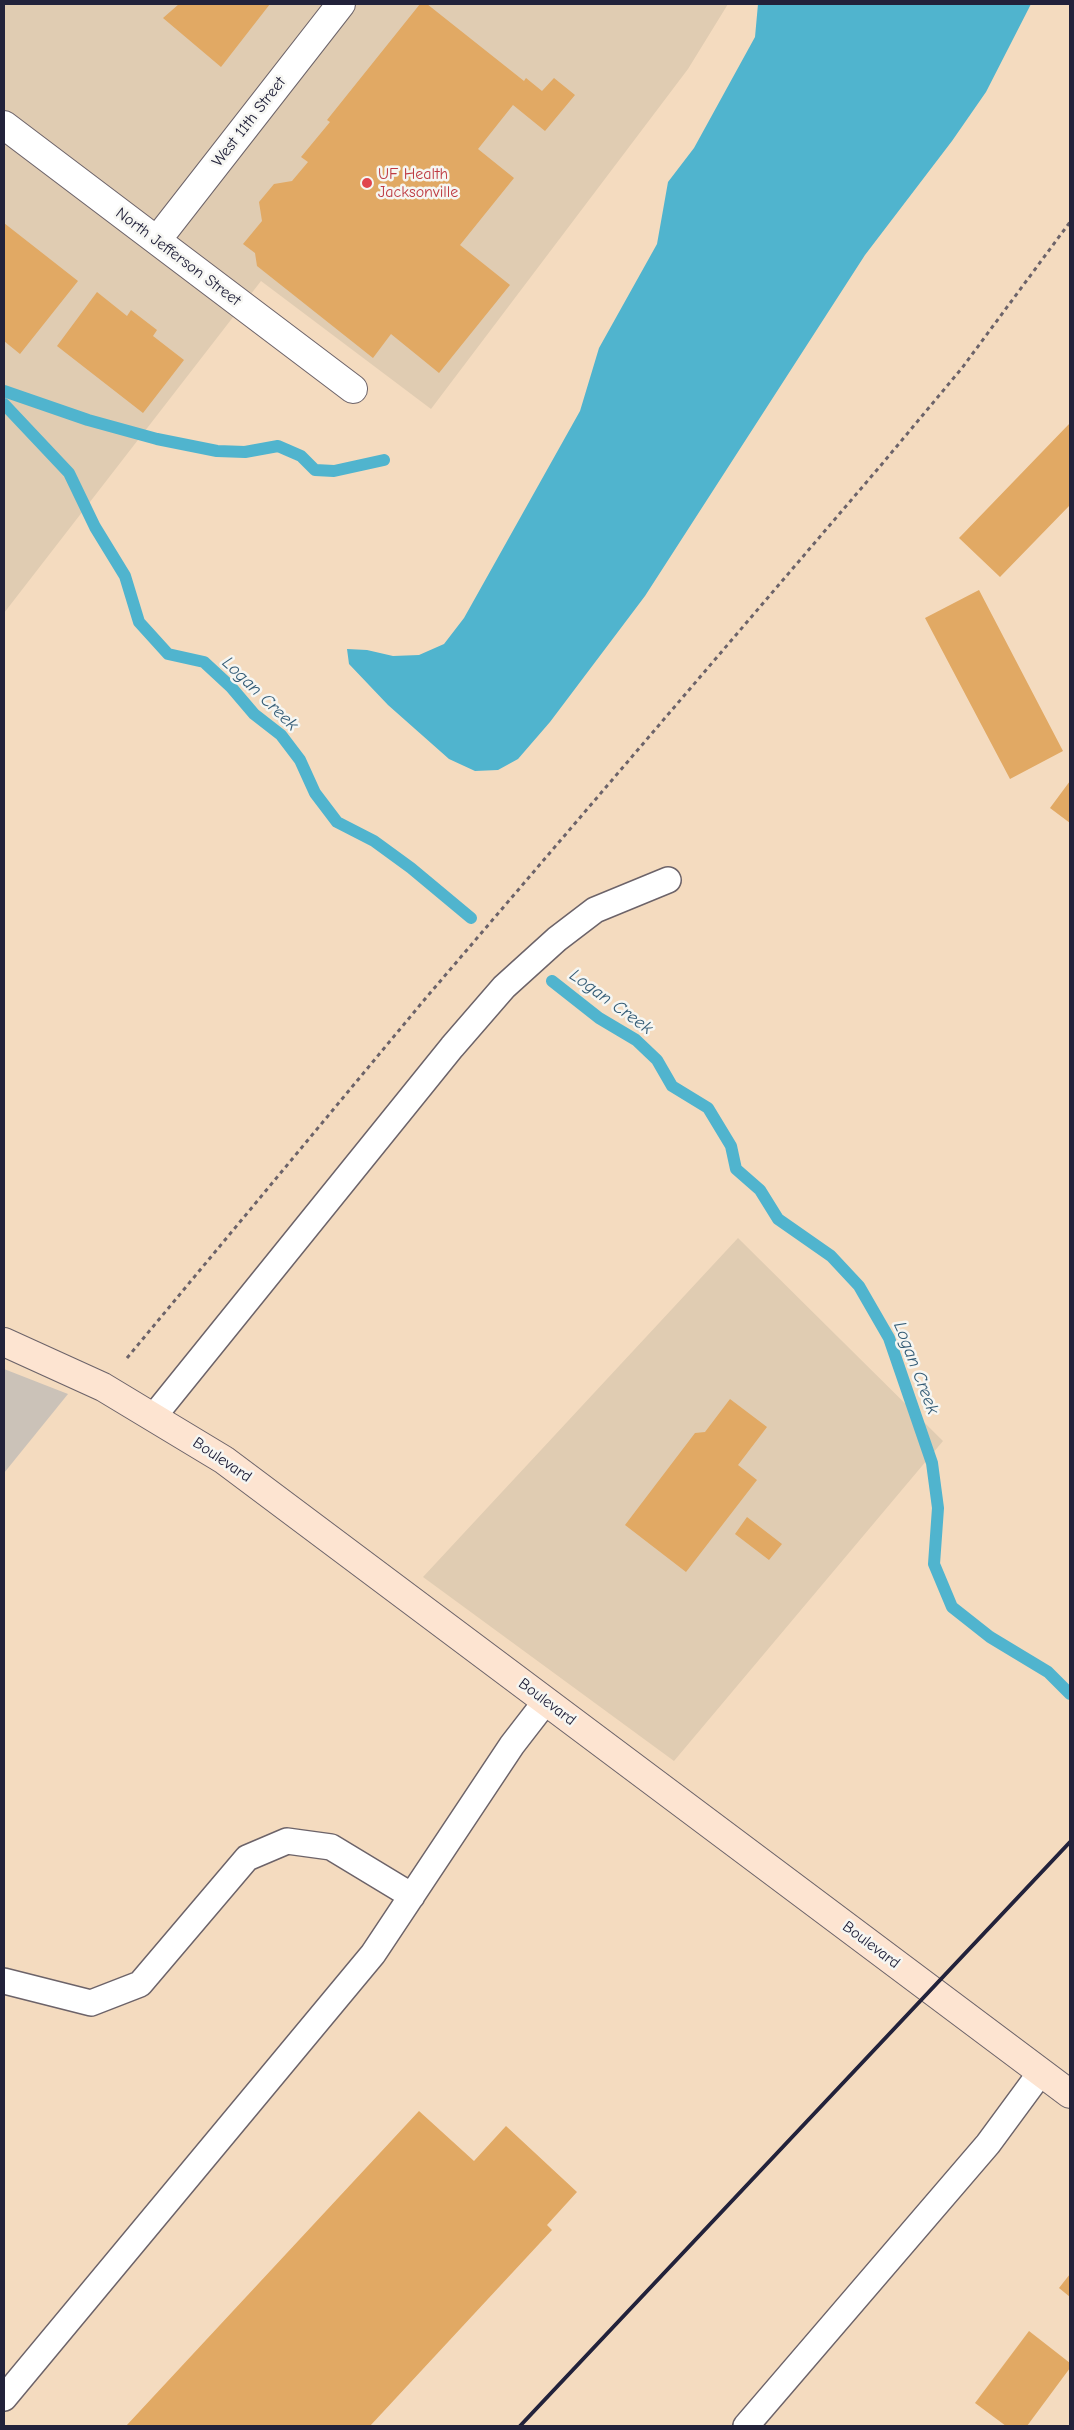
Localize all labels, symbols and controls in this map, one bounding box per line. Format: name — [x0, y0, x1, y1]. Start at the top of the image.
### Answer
street label: West 11th Street — [208, 73, 290, 171]
place label: UF Health Jacksonville — [378, 164, 458, 202]
marker: UF Health Jacksonville — [360, 176, 374, 190]
street label: North Jefferson Street — [112, 204, 244, 310]
water label: Logan Creek — [217, 652, 303, 736]
water label: Logan Creek — [565, 965, 657, 1039]
water label: Logan Creek — [888, 1319, 944, 1417]
street label: Boulevard — [189, 1433, 255, 1487]
street label: Boulevard — [514, 1674, 580, 1730]
street label: Boulevard — [838, 1917, 904, 1973]

